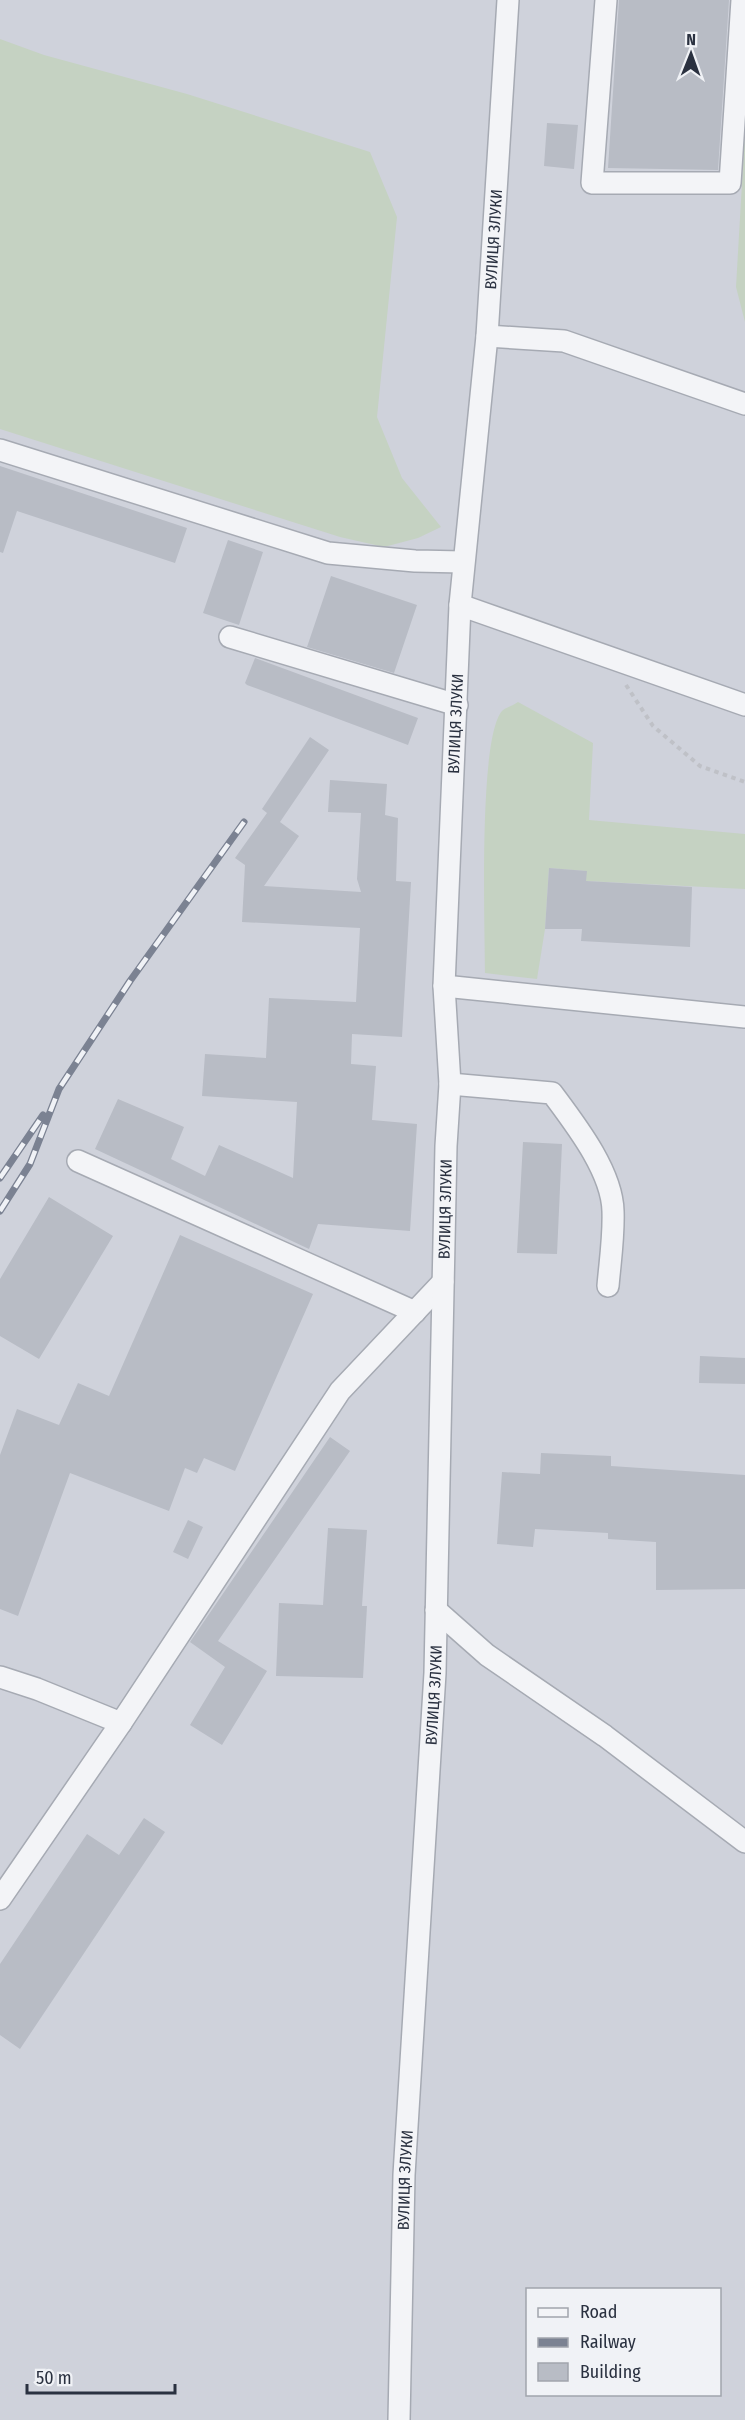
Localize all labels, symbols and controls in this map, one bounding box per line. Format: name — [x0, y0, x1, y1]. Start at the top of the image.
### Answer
north arrow — [661, 24, 721, 84]
text: N — [686, 30, 696, 49]
street label: ВУЛИЦЯ ЗЛУКИ — [481, 189, 506, 290]
street label: ВУЛИЦЯ ЗЛУКИ — [444, 673, 467, 774]
street label: ВУЛИЦЯ ЗЛУКИ — [435, 1159, 456, 1259]
street label: ВУЛИЦЯ ЗЛУКИ — [422, 1645, 446, 1746]
street label: ВУЛИЦЯ ЗЛУКИ — [394, 2129, 417, 2230]
legend — [526, 2288, 721, 2396]
text: Road — [580, 2301, 617, 2323]
text: Railway — [580, 2331, 636, 2353]
scale bar — [27, 2357, 176, 2395]
text: Building — [580, 2361, 641, 2383]
text: 50 m — [36, 2367, 72, 2389]

